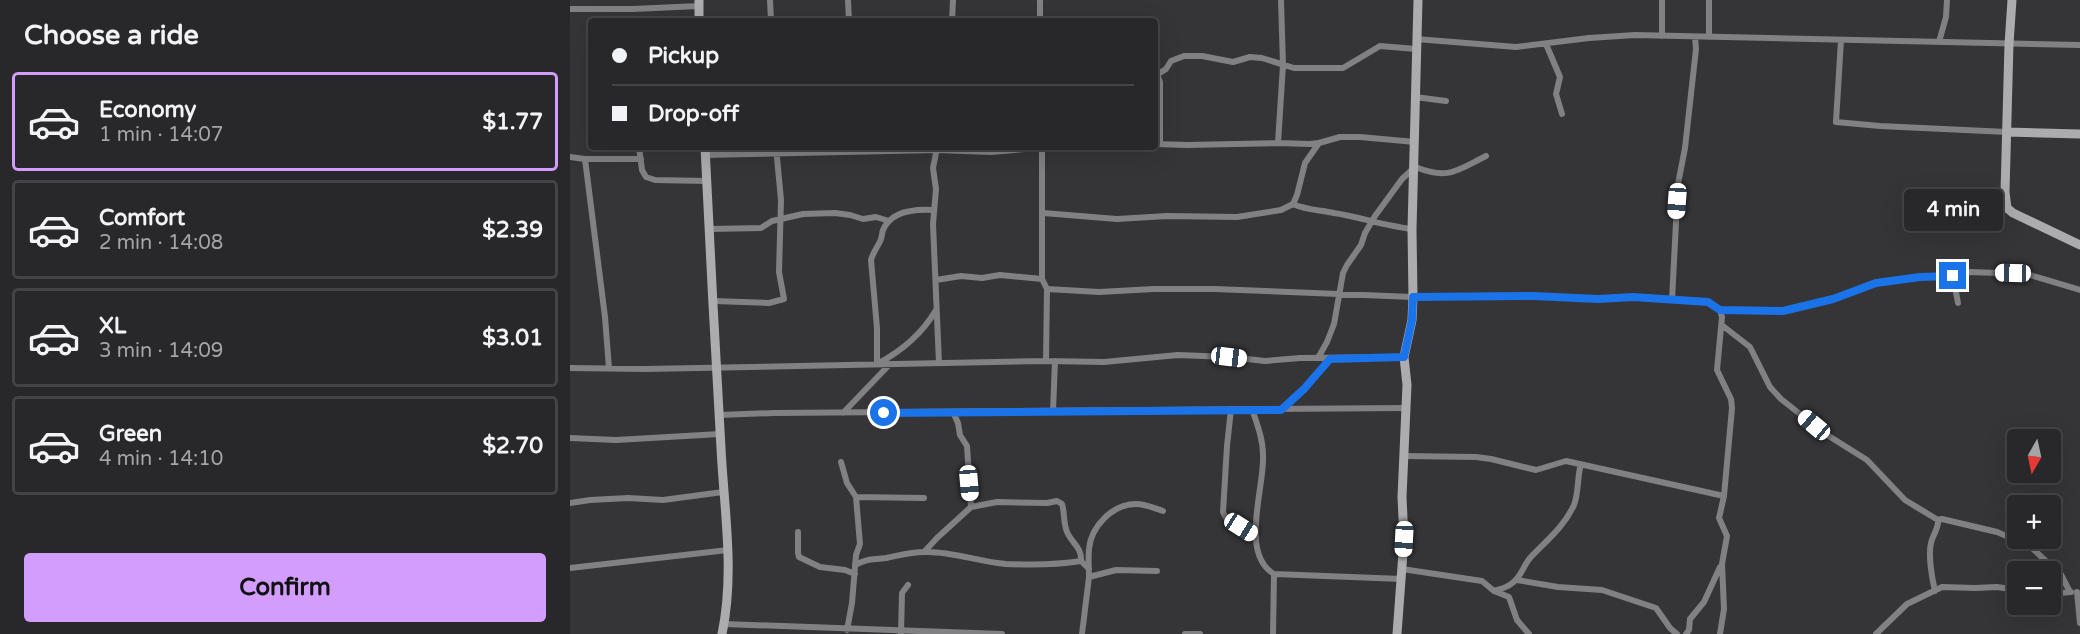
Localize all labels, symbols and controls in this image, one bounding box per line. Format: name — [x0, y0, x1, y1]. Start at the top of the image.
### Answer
text: Choose a ride — [24, 19, 199, 52]
text: Pickup — [648, 43, 719, 69]
icon: car — [27, 95, 81, 149]
text: Economy — [99, 97, 196, 123]
text: Drop-off — [648, 101, 739, 127]
text: $1.77 — [482, 109, 543, 135]
text: 1 min · 14:07 — [99, 123, 223, 147]
car — [1667, 182, 1687, 220]
callout: 4 min — [1904, 189, 2002, 231]
text: 4 min — [1927, 198, 1980, 222]
icon: car — [27, 203, 81, 257]
text: Comfort — [99, 205, 185, 231]
text: $2.39 — [482, 217, 543, 243]
text: 2 min · 14:08 — [99, 231, 223, 255]
route end — [1939, 262, 1966, 289]
car — [1995, 264, 2031, 282]
icon: car — [27, 311, 81, 365]
text: XL — [99, 313, 126, 339]
text: $3.01 — [482, 325, 543, 351]
text: 3 min · 14:09 — [99, 339, 223, 363]
car — [1210, 346, 1248, 368]
route start — [870, 399, 897, 426]
car — [1794, 407, 1834, 443]
icon: car — [27, 419, 81, 473]
text: Green — [99, 421, 162, 447]
north arrow — [2007, 429, 2061, 483]
map controls — [2007, 429, 2061, 615]
text: $2.70 — [482, 433, 543, 459]
text: 4 min · 14:10 — [99, 447, 223, 471]
car — [958, 464, 980, 502]
button: + — [2007, 495, 2061, 549]
car — [1221, 510, 1261, 544]
car — [1394, 521, 1414, 557]
button: Confirm — [24, 553, 546, 622]
button: − — [2007, 561, 2061, 615]

